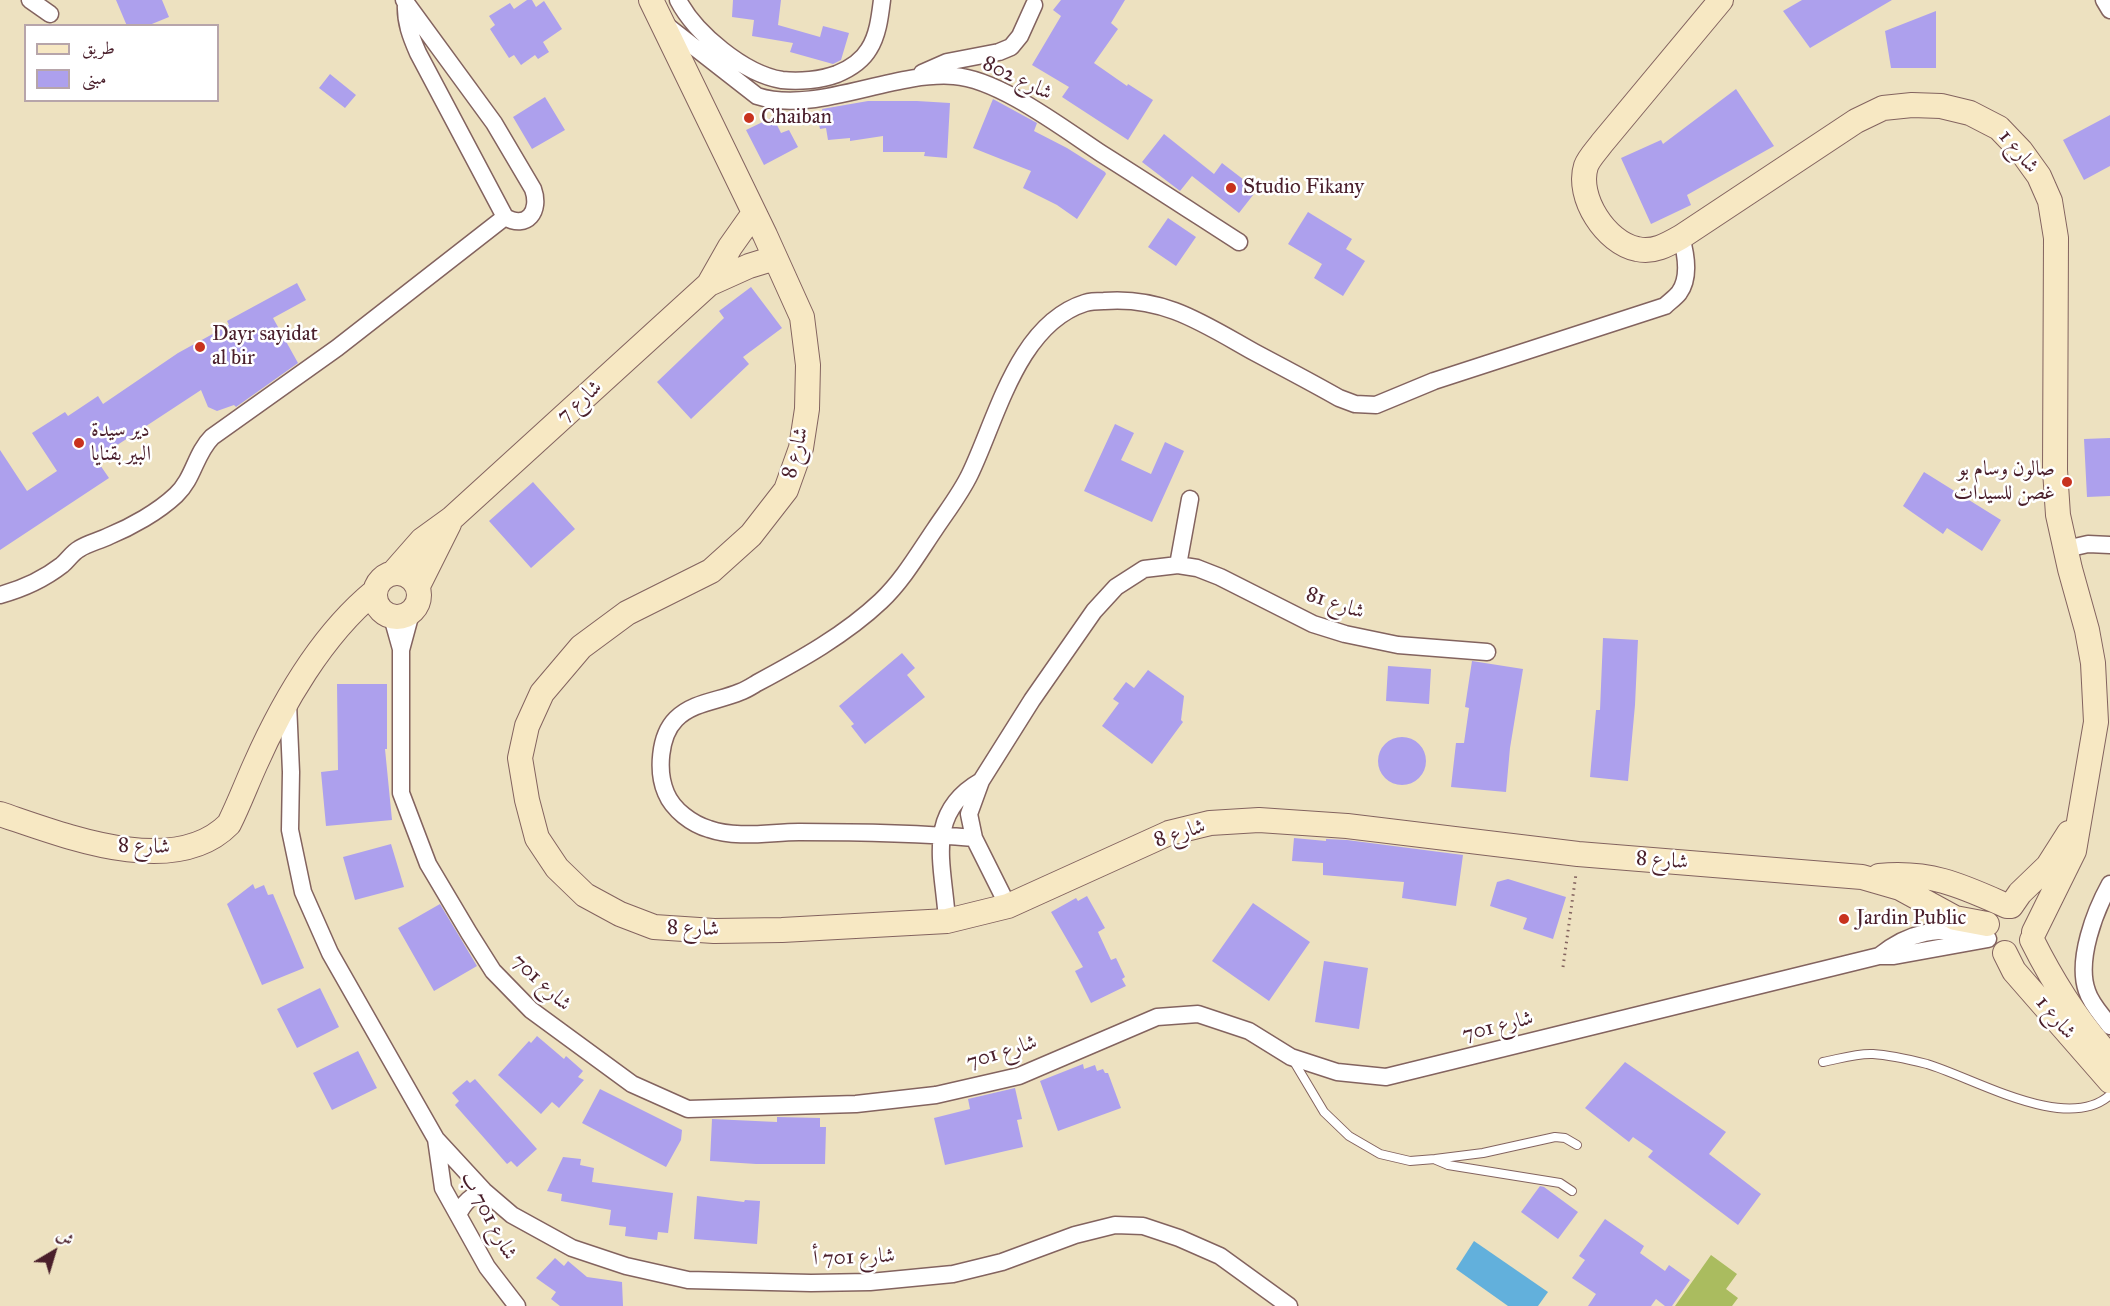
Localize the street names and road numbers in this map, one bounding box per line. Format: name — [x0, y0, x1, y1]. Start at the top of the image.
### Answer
street label: شارع 802 — [978, 51, 1056, 107]
street label: شارع 1 — [1993, 125, 2043, 179]
street label: شارع 7 — [552, 375, 608, 429]
street label: شارع 8 — [777, 425, 815, 481]
street label: شارع 81 — [1302, 582, 1368, 626]
street label: شارع 8 — [1151, 814, 1209, 854]
street label: شارع 8 — [118, 833, 170, 861]
street label: شارع 8 — [1635, 846, 1689, 876]
street label: شارع 8 — [667, 915, 719, 943]
street label: شارع 701 — [506, 949, 576, 1017]
street label: شارع 1 — [2030, 991, 2080, 1045]
street label: شارع 701 — [1460, 1006, 1536, 1048]
street label: شارع 701 — [964, 1030, 1040, 1076]
street label: شارع 701 ب — [454, 1167, 522, 1265]
street label: شارع 701 أ — [813, 1244, 895, 1272]

